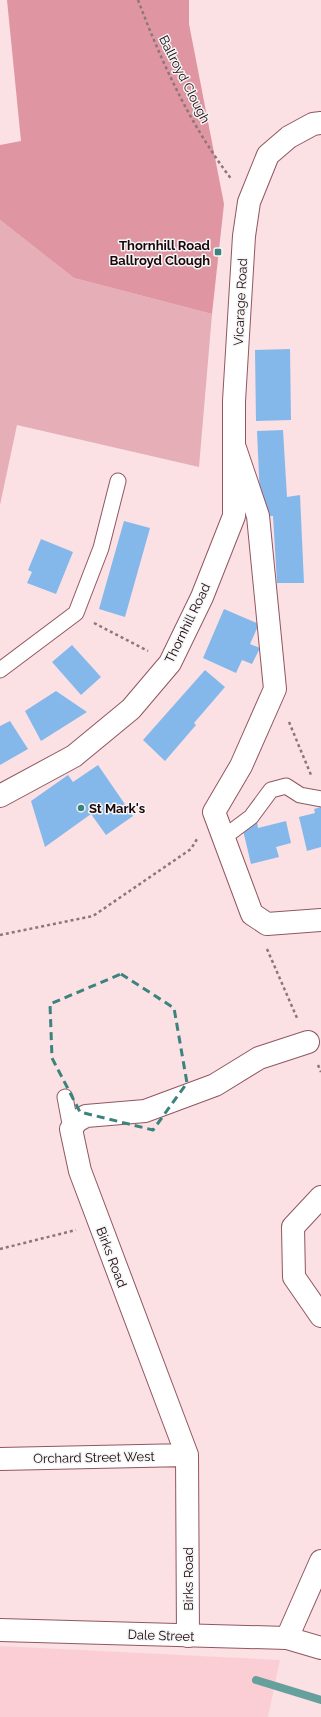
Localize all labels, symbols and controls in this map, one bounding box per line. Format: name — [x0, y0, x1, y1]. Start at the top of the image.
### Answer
street label: Ballroyd Clough — [156, 33, 213, 126]
place label: Thornhill Road Ballroyd Clough — [109, 238, 210, 268]
marker: Thornhill Road Ballroyd Clough — [213, 247, 223, 257]
street label: Vicarage Road — [231, 258, 250, 346]
street label: Thornhill Road — [162, 581, 213, 666]
place label: St Mark's — [89, 801, 146, 816]
marker: St Mark's — [76, 803, 86, 813]
street label: Birks Road — [93, 1225, 130, 1290]
street label: Orchard Street West — [33, 1449, 156, 1466]
street label: Birks Road — [181, 1547, 196, 1611]
street label: Dale Street — [127, 1627, 195, 1644]

